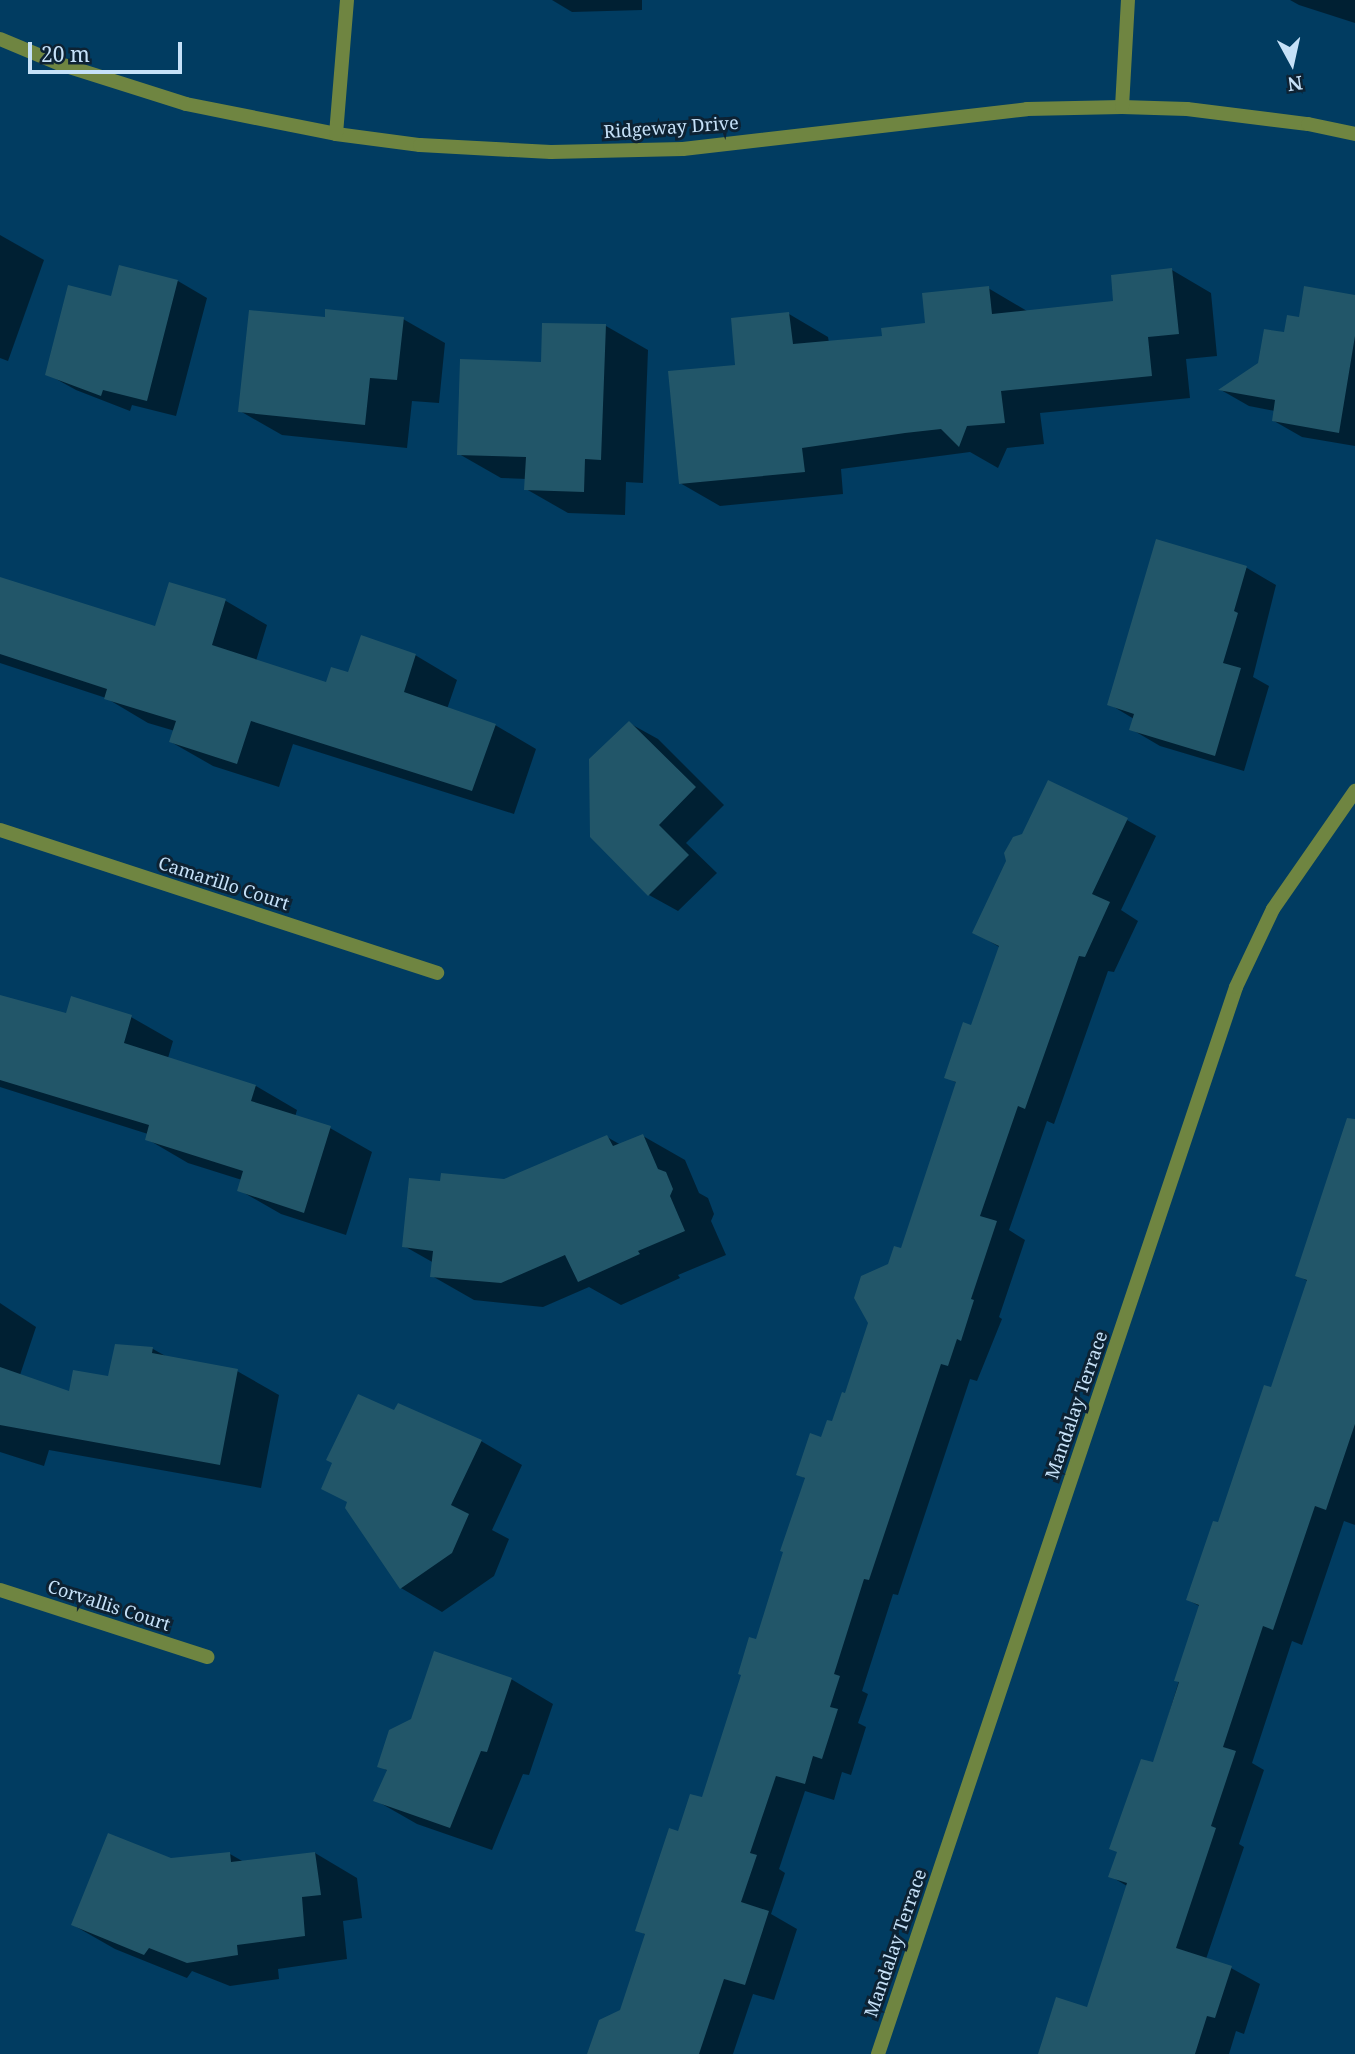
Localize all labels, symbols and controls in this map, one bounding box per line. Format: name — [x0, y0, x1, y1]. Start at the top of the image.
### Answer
scale bar — [32, 28, 186, 72]
north arrow — [1257, 28, 1327, 98]
text: 20 m — [41, 40, 90, 68]
text: N — [1286, 70, 1304, 98]
street label: Ridgeway Drive — [603, 112, 739, 142]
street label: Camarillo Court — [156, 852, 292, 914]
street label: Mandalay Terrace — [1041, 1328, 1111, 1482]
street label: Corvallis Court — [45, 1575, 173, 1635]
street label: Mandalay Terrace — [860, 1866, 930, 2020]

